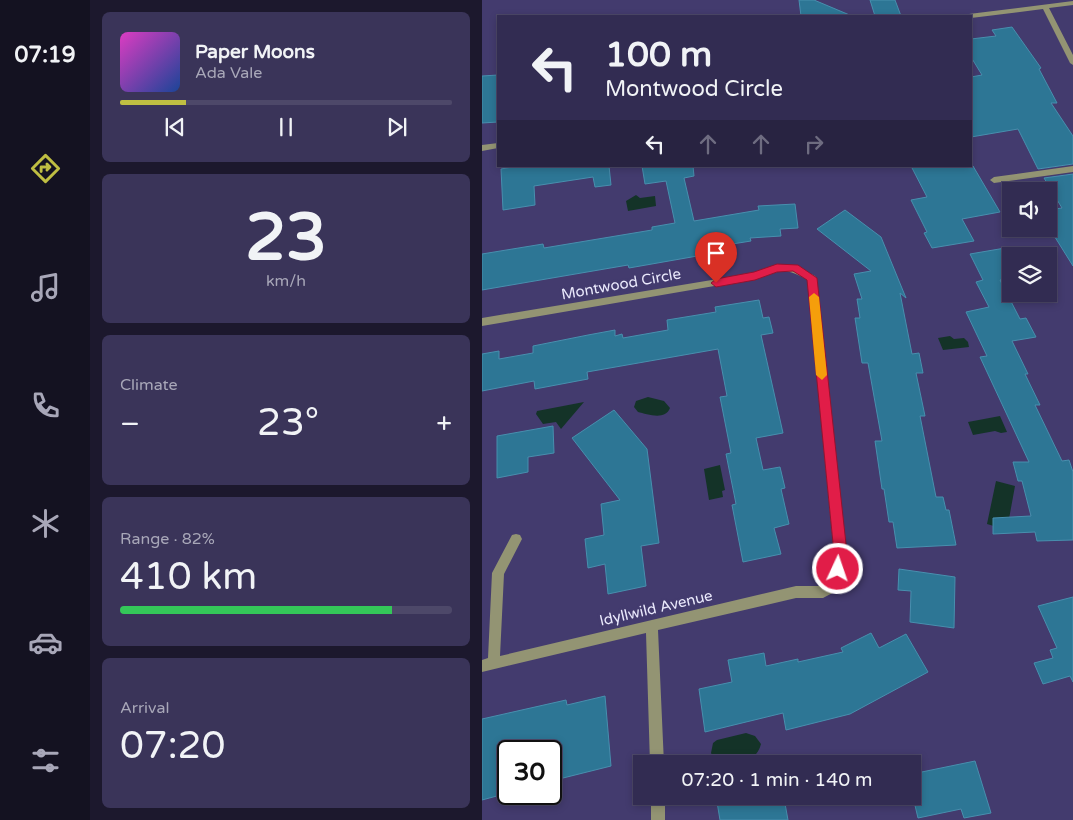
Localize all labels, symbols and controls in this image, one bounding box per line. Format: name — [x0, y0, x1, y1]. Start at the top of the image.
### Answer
text: 100 m — [605, 34, 712, 76]
icon: left — [522, 35, 587, 100]
text: Paper Moons — [195, 41, 315, 63]
text: 07:19 — [15, 42, 75, 68]
text: Ada Vale — [195, 63, 262, 83]
text: Montwood Circle — [605, 76, 783, 102]
icon: previous — [161, 113, 189, 141]
icon: pause — [272, 113, 300, 141]
icon: next — [383, 113, 411, 141]
icon: left — [641, 130, 669, 158]
icon: ahead — [694, 130, 722, 158]
icon: ahead — [747, 130, 775, 158]
icon: right — [800, 130, 828, 158]
icon: directions — [28, 151, 63, 186]
map controls — [1002, 182, 1057, 302]
button: sound — [1002, 182, 1057, 237]
text: 23 — [245, 199, 327, 278]
pin — [695, 232, 737, 283]
icon: arrive — [702, 239, 730, 267]
button: layers — [1002, 247, 1057, 302]
street label: Montwood Circle — [560, 265, 682, 303]
icon: music — [28, 270, 63, 305]
text: km/h — [266, 271, 306, 291]
text: Climate — [120, 375, 178, 395]
icon: phone — [28, 388, 63, 423]
text: 23° — [257, 400, 319, 446]
text: − — [120, 407, 140, 441]
text: + — [436, 407, 452, 441]
icon: climate — [28, 506, 63, 541]
text: Range · 82% — [120, 529, 215, 549]
position arrow — [811, 542, 863, 594]
text: 410 km — [120, 554, 257, 600]
street label: Idyllwild Avenue — [598, 586, 714, 630]
icon: car — [28, 625, 63, 660]
text: Arrival — [120, 698, 169, 718]
text: 07:20 — [120, 723, 225, 769]
speed limit sign: 30 — [497, 740, 562, 805]
icon: filters — [28, 743, 63, 778]
text: 07:20 · 1 min · 140 m — [681, 769, 873, 791]

